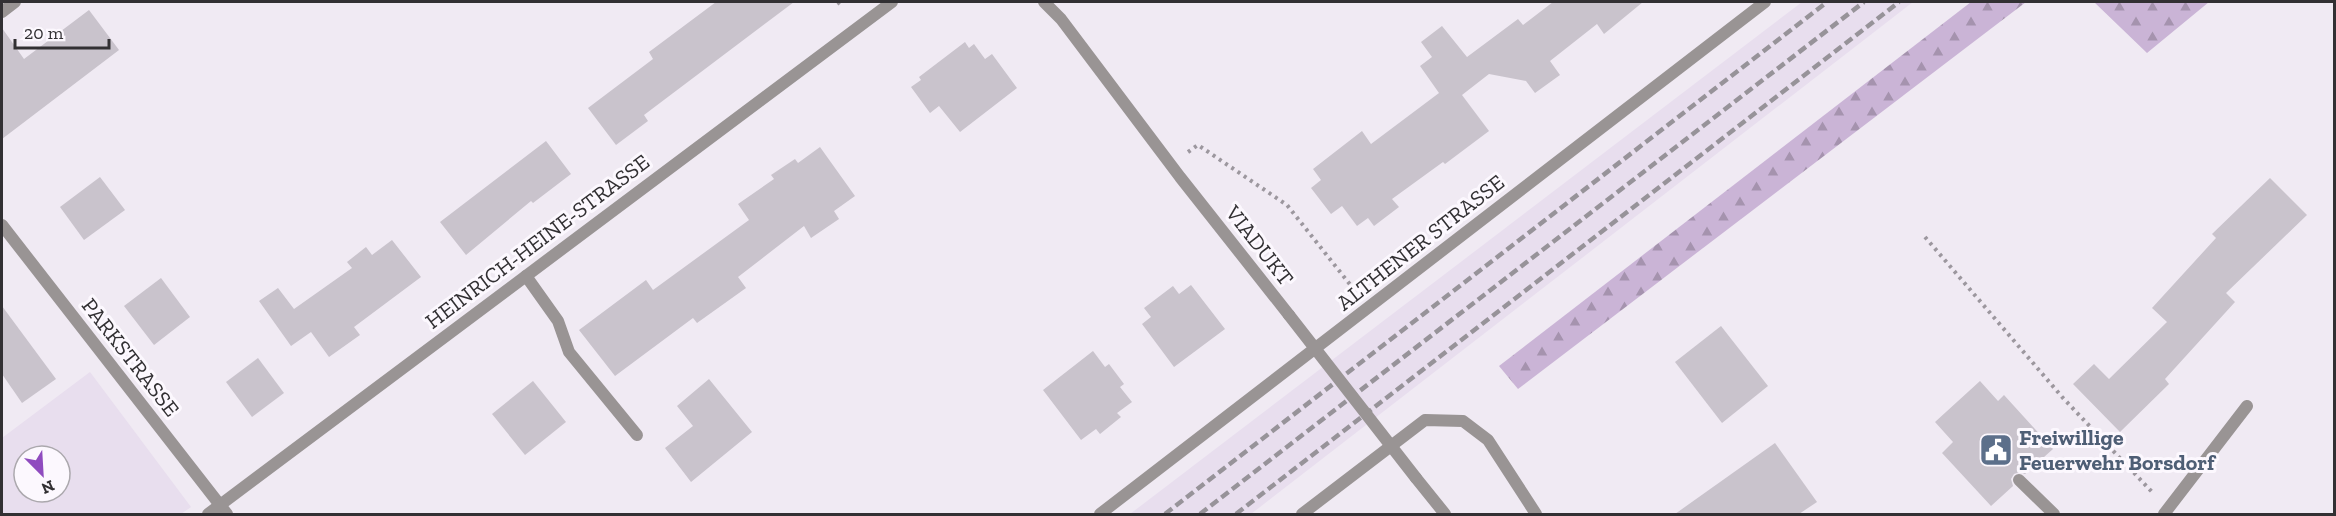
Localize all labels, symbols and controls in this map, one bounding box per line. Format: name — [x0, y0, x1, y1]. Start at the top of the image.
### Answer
scale bar — [15, 12, 110, 50]
text: 20 m — [24, 22, 64, 44]
street label: HEINRICH-HEINE-STRASSE — [420, 148, 655, 334]
street label: ALTHENER STRASSE — [1331, 168, 1510, 316]
street label: VIADUKT — [1219, 199, 1300, 291]
street label: PARKSTRASSE — [76, 293, 185, 422]
place label: Freiwillige Feuerwehr Borsdorf — [2019, 424, 2217, 476]
public building icon: Freiwillige Feuerwehr Borsdorf — [1978, 432, 2014, 468]
north arrow — [12, 444, 72, 504]
text: N — [38, 476, 57, 498]

